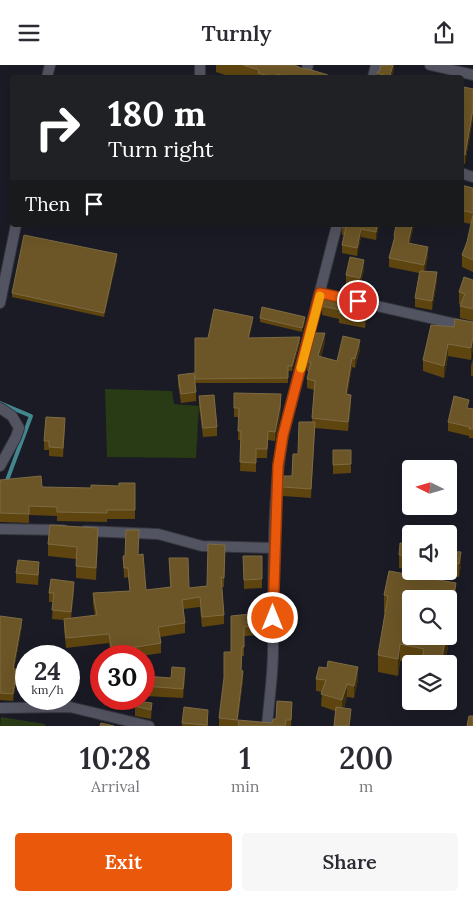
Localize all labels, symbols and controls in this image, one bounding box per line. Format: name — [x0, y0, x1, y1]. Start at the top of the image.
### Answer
icon: menu — [15, 19, 43, 47]
text: Turnly — [202, 19, 271, 47]
icon: share — [430, 19, 458, 47]
text: 180 m — [108, 91, 206, 136]
icon: right — [25, 95, 90, 160]
text: Turn right — [108, 135, 213, 163]
icon: arrive — [80, 190, 108, 218]
text: Then — [25, 192, 70, 216]
pin — [337, 280, 379, 322]
icon: arrive — [344, 287, 372, 315]
north arrow — [402, 460, 458, 515]
map controls — [402, 460, 457, 710]
button: sound — [402, 525, 457, 580]
button: search — [402, 590, 457, 645]
position arrow — [246, 591, 298, 643]
speed limit sign: 30 — [90, 645, 155, 710]
text: 24 — [34, 655, 61, 687]
button: layers — [402, 655, 457, 710]
text: km/h — [31, 682, 64, 697]
text: 10:28 — [80, 739, 151, 777]
text: 1 — [239, 739, 251, 777]
text: 200 — [339, 739, 393, 777]
text: Arrival — [91, 776, 140, 796]
text: min — [231, 776, 259, 796]
text: m — [359, 776, 373, 796]
button: Exit — [15, 833, 232, 891]
button: Share — [242, 833, 458, 891]

